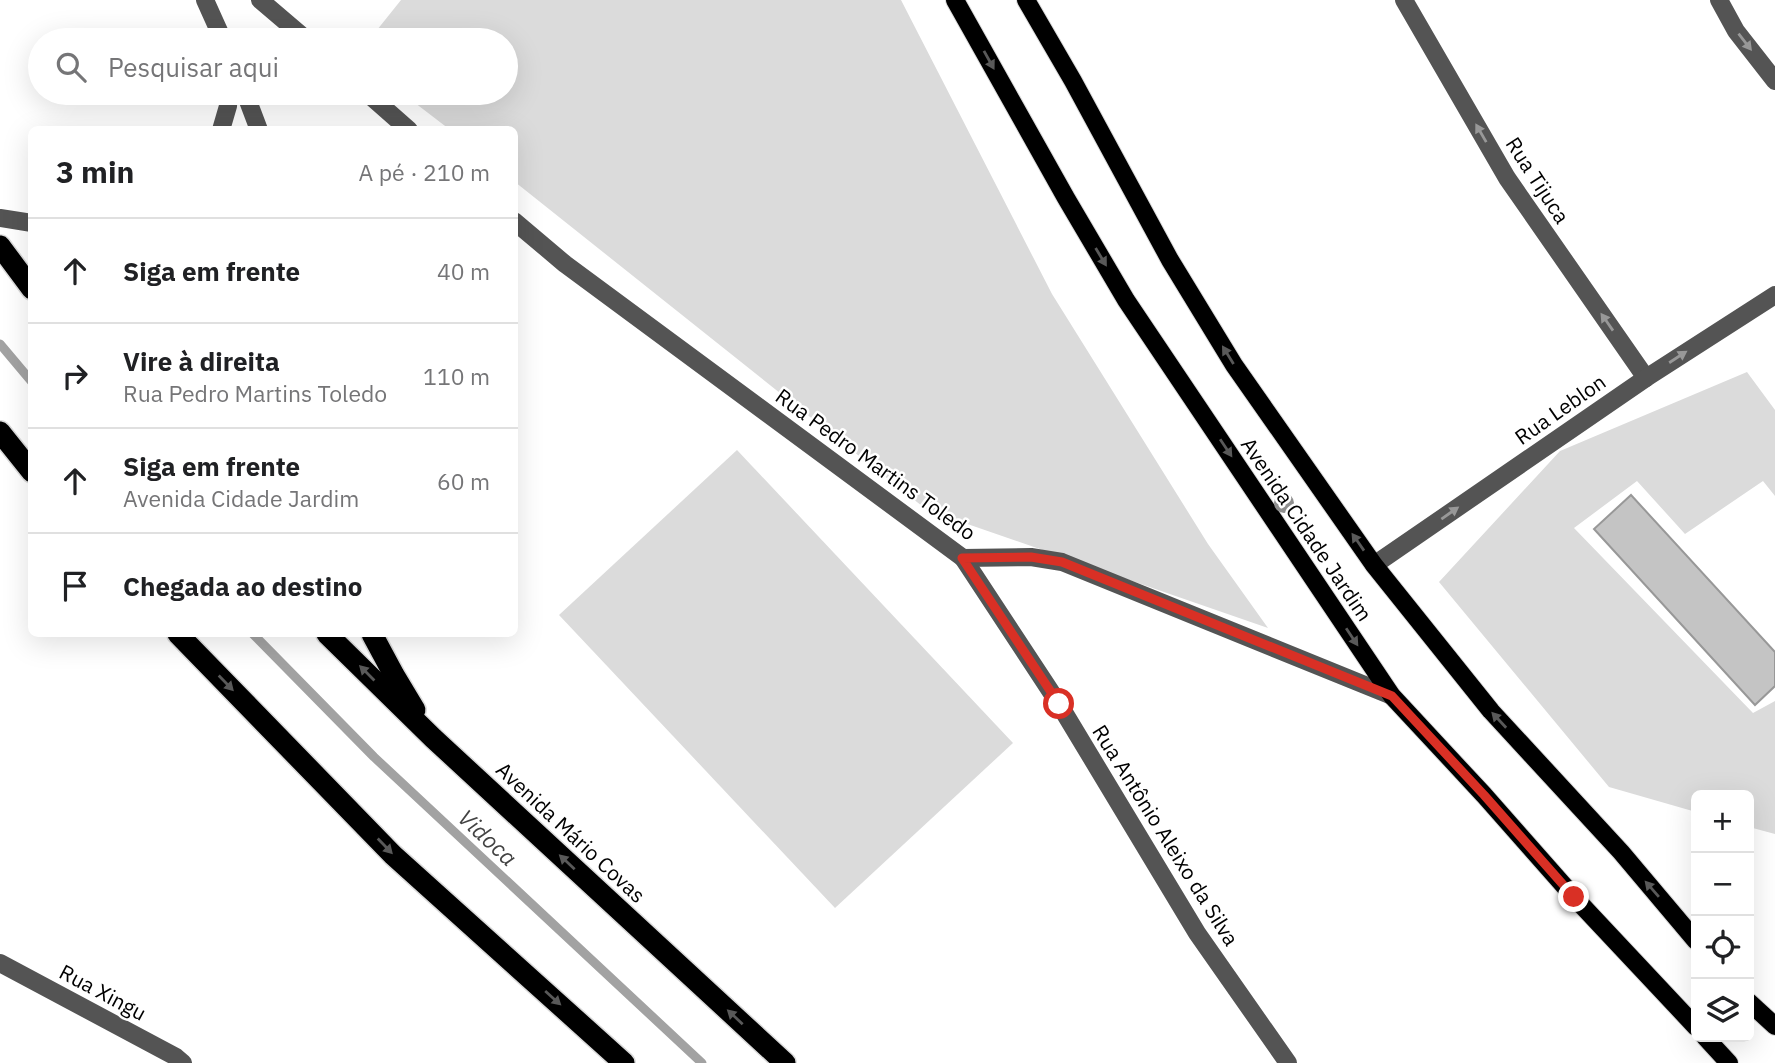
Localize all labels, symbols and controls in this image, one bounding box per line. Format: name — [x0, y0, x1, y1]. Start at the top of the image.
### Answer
search box — [28, 28, 518, 105]
one-way arrow — [1737, 33, 1751, 51]
icon: search — [52, 48, 90, 86]
text: Pesquisar aqui — [108, 50, 279, 84]
one-way arrow — [983, 50, 995, 69]
one-way arrow — [1475, 123, 1487, 142]
street label: Rua Tijuca — [1500, 131, 1576, 229]
text: 3 min — [56, 152, 134, 191]
text: A pé · 210 m — [359, 157, 490, 187]
one-way arrow — [1095, 248, 1107, 267]
icon: ahead — [56, 252, 94, 290]
text: Siga em frente — [123, 254, 300, 288]
text: 40 m — [437, 256, 490, 286]
one-way arrow — [1600, 313, 1614, 331]
text: Vire à direita — [123, 344, 280, 378]
one-way arrow — [1222, 346, 1235, 365]
one-way arrow — [1669, 351, 1688, 364]
icon: right — [56, 357, 94, 395]
text: 110 m — [423, 361, 490, 391]
street label: Rua Leblon — [1509, 367, 1611, 451]
text: Rua Pedro Martins Toledo — [123, 378, 387, 408]
street label: Rua Pedro Martins Toledo — [770, 382, 982, 546]
street label: Avenida Cidade Jardim — [1235, 432, 1379, 626]
one-way arrow — [1219, 438, 1232, 457]
text: Siga em frente — [123, 449, 300, 483]
icon: ahead — [56, 462, 94, 500]
text: 60 m — [437, 466, 490, 496]
text: Avenida Cidade Jardim — [123, 483, 359, 513]
one-way arrow — [1441, 506, 1459, 520]
one-way arrow — [1352, 533, 1365, 552]
icon: arrive — [56, 567, 94, 605]
text: Chegada ao destino — [123, 569, 362, 603]
one-way arrow — [1345, 628, 1359, 646]
one-way arrow — [358, 664, 375, 681]
one-way arrow — [217, 674, 234, 691]
route start — [1043, 688, 1074, 719]
one-way arrow — [1492, 712, 1508, 729]
street label: Rua Antônio Aleixo da Silva — [1086, 719, 1246, 951]
street label: Avenida Mário Covas — [490, 755, 652, 909]
map controls — [1691, 790, 1754, 1042]
button: + — [1691, 790, 1754, 853]
water label: Vidoca — [452, 802, 524, 872]
one-way arrow — [376, 837, 393, 854]
button: − — [1691, 853, 1754, 916]
one-way arrow — [559, 855, 576, 871]
one-way arrow — [1644, 880, 1660, 898]
route end — [1558, 881, 1589, 912]
button: locate — [1691, 916, 1754, 979]
street label: Rua Xingu — [55, 957, 151, 1027]
button: layers — [1691, 979, 1754, 1042]
one-way arrow — [544, 990, 561, 1006]
one-way arrow — [727, 1009, 744, 1025]

